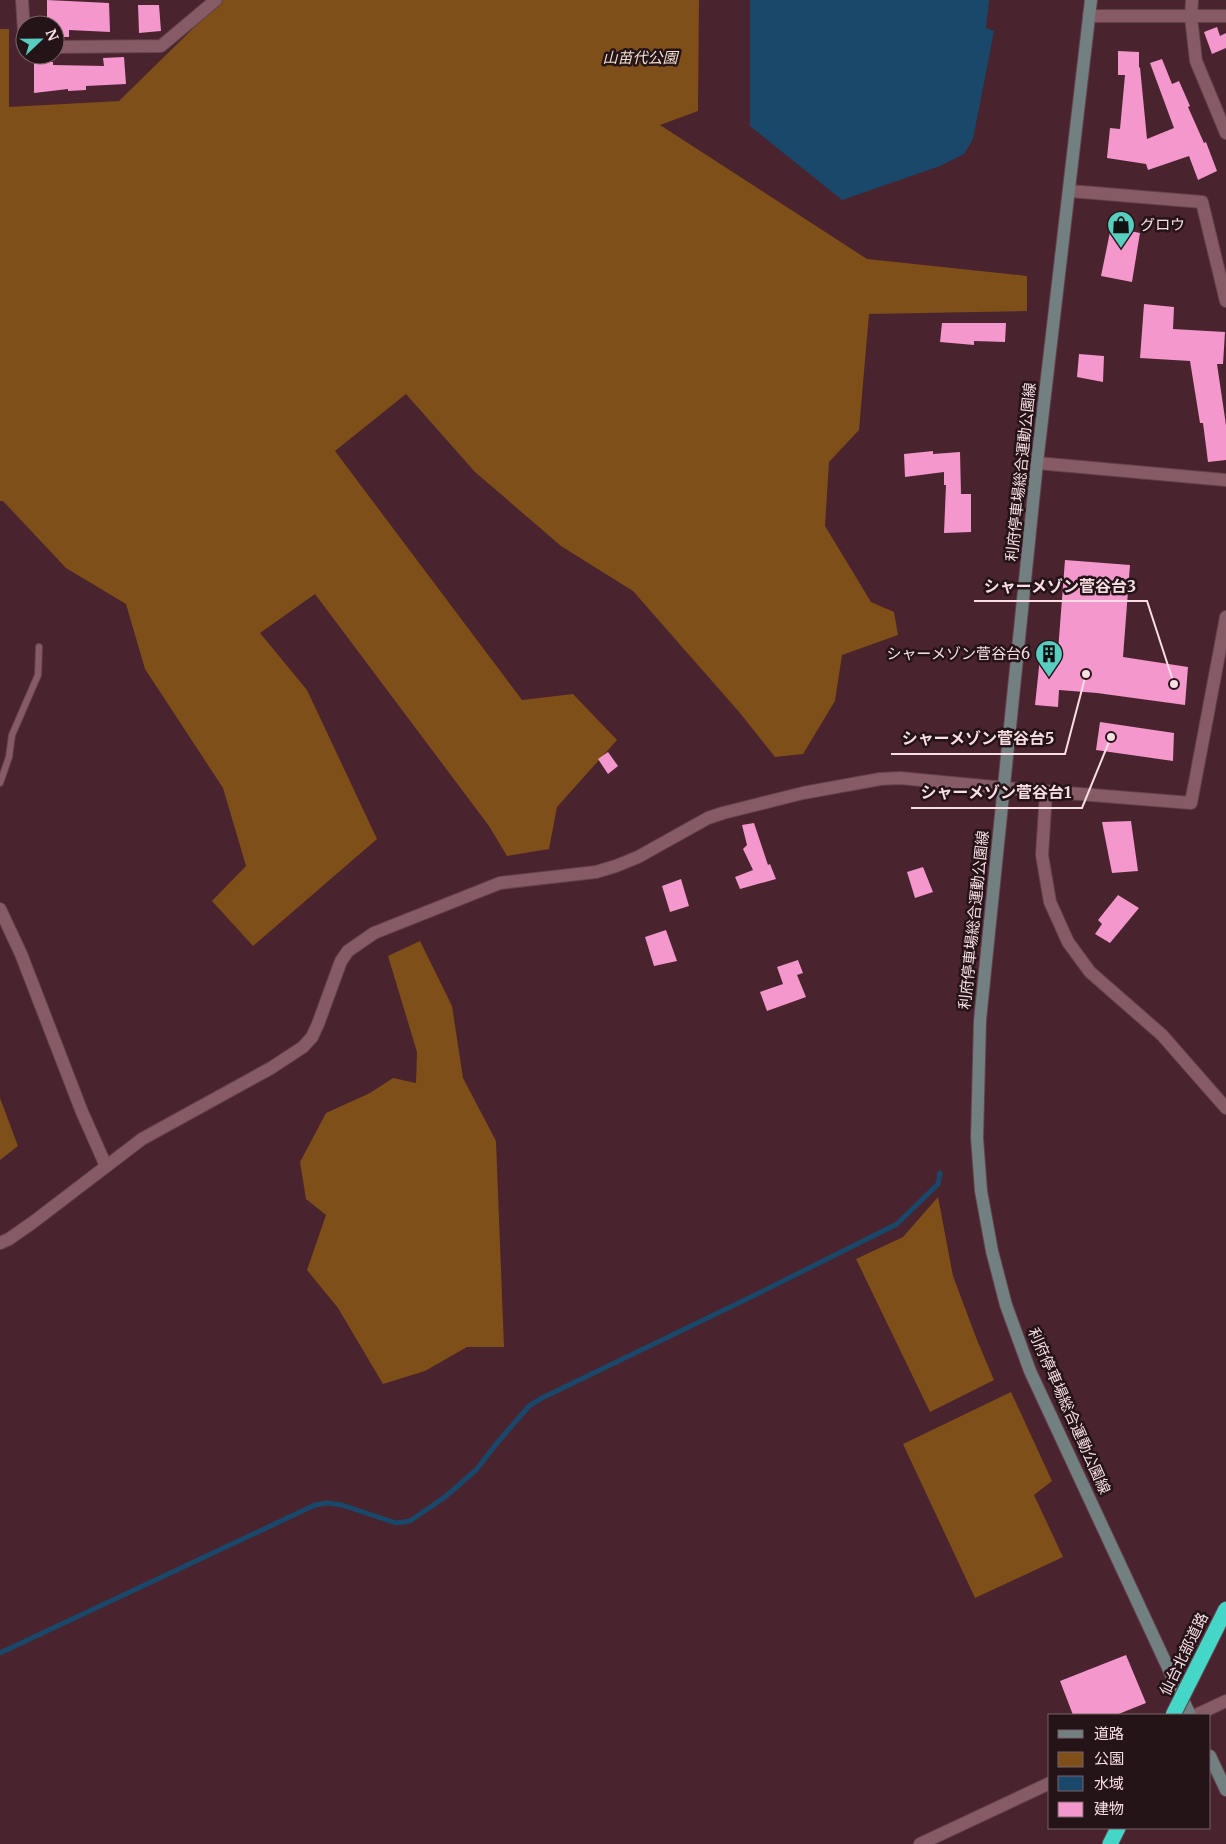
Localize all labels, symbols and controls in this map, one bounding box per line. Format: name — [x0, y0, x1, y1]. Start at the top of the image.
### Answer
north arrow — [15, 15, 65, 65]
text: N — [42, 27, 62, 44]
park label: 山苗代公園 — [602, 48, 679, 67]
shop icon: グロウ — [1106, 210, 1136, 249]
place label: グロウ — [1140, 215, 1185, 234]
street label: 利府停車場総合運動公園線 — [1002, 381, 1039, 562]
callout: シャーメゾン菅谷台3 — [974, 570, 1147, 601]
text: シャーメゾン菅谷台3 — [984, 576, 1136, 596]
building icon: シャーメゾン菅谷台6 — [1034, 639, 1064, 678]
place label: シャーメゾン菅谷台6 — [887, 644, 1030, 663]
callout: シャーメゾン菅谷台5 — [891, 723, 1065, 754]
text: シャーメゾン菅谷台5 — [902, 728, 1054, 748]
callout: シャーメゾン菅谷台1 — [911, 777, 1082, 808]
text: シャーメゾン菅谷台1 — [921, 782, 1072, 802]
street label: 利府停車場総合運動公園線 — [955, 829, 992, 1010]
street label: 利府停車場総合運動公園線 — [1024, 1325, 1115, 1497]
street label: 仙台北部道路 — [1155, 1609, 1212, 1698]
legend — [1048, 1714, 1211, 1829]
text: 道路 — [1094, 1724, 1124, 1743]
text: 公園 — [1094, 1749, 1124, 1768]
text: 水域 — [1094, 1774, 1124, 1793]
text: 建物 — [1094, 1799, 1124, 1818]

